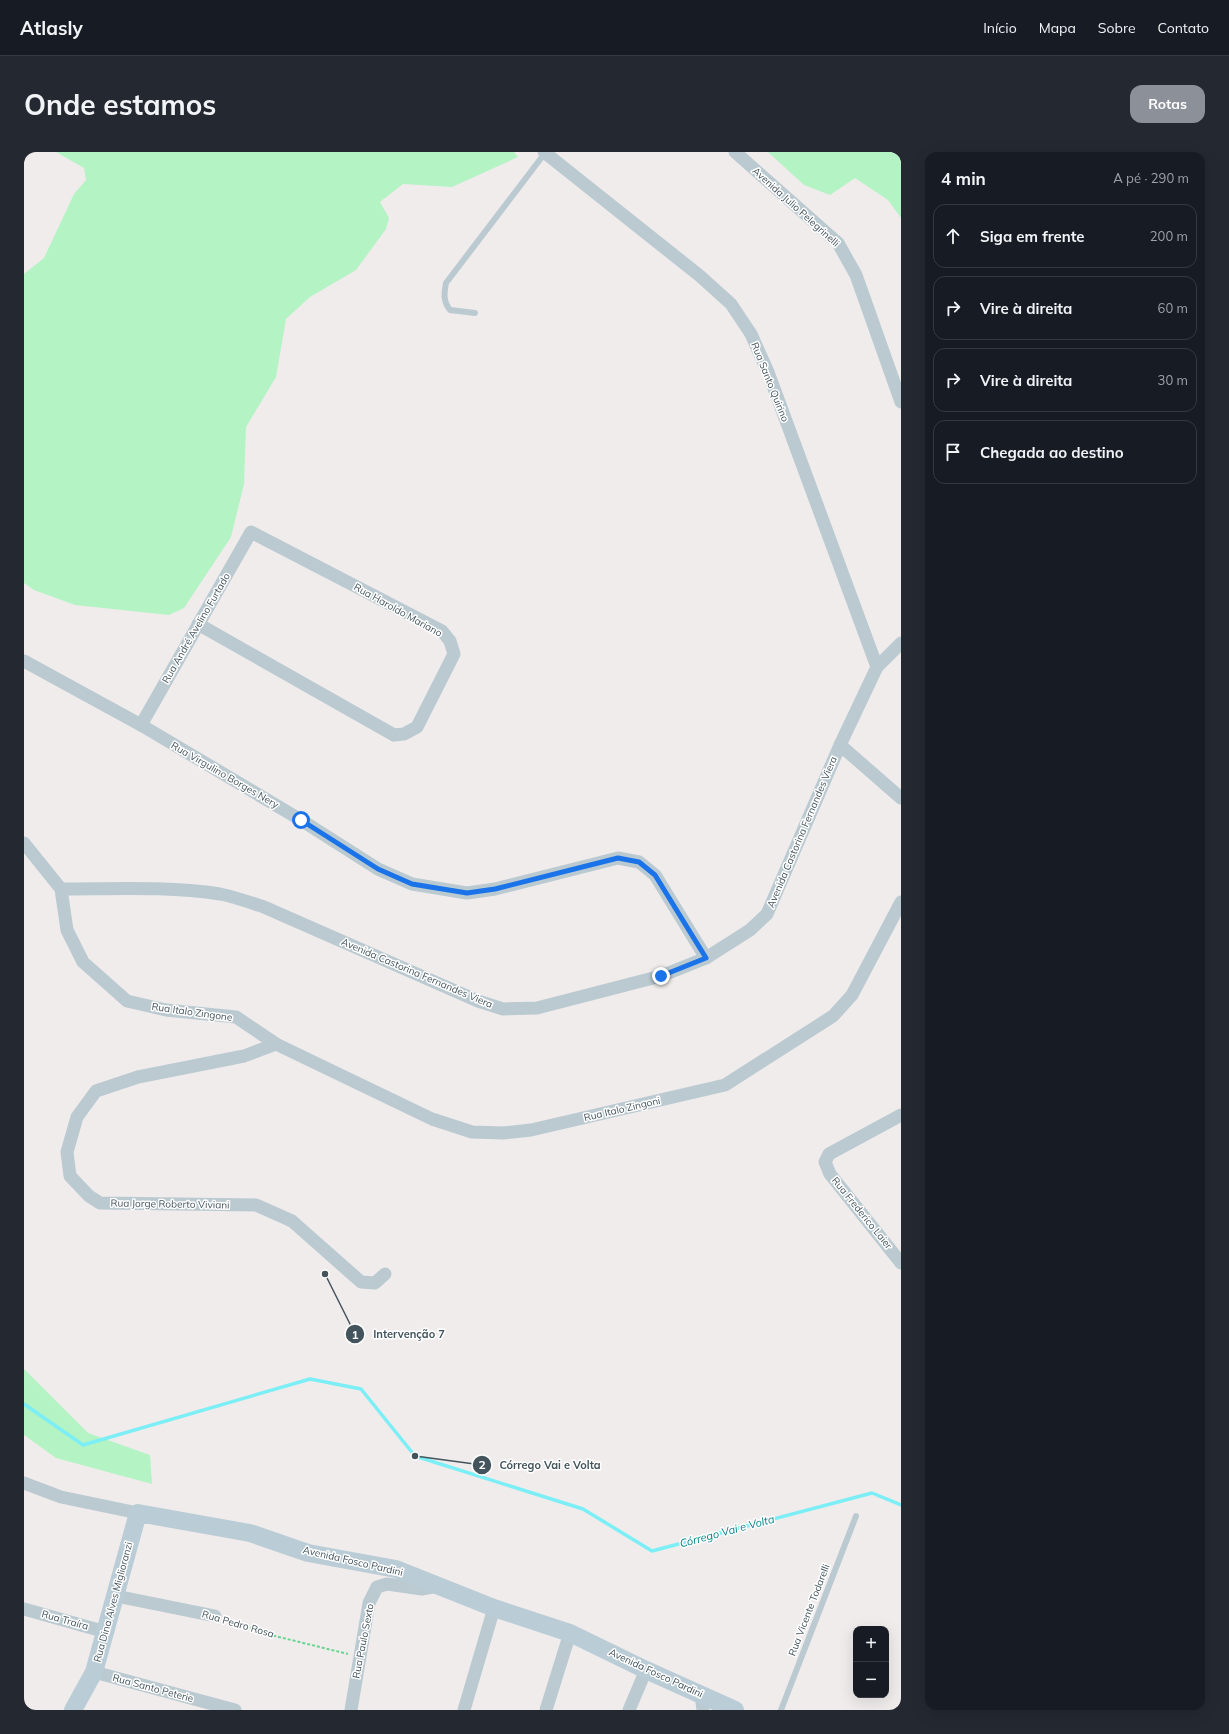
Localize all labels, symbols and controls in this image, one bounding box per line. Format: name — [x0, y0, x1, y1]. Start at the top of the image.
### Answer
text: Atlasly — [20, 16, 83, 40]
text: Início — [983, 19, 1017, 37]
text: Mapa — [1039, 19, 1076, 37]
text: Sobre — [1098, 19, 1136, 37]
text: Contato — [1158, 19, 1209, 37]
button: Rotas — [1130, 85, 1205, 123]
text: Onde estamos — [24, 87, 216, 122]
street label: Avenida Julio Pelegrinelli — [750, 164, 842, 250]
text: 4 min — [941, 168, 986, 189]
text: A pé · 290 m — [1113, 170, 1189, 186]
icon: ahead — [942, 225, 964, 247]
text: Siga em frente — [980, 227, 1085, 246]
text: 200 m — [1150, 228, 1188, 244]
icon: right — [942, 297, 964, 319]
text: Vire à direita — [980, 299, 1072, 318]
text: 60 m — [1158, 300, 1188, 316]
street label: Rua Santo Quirino — [748, 340, 792, 424]
icon: right — [942, 369, 964, 391]
text: Vire à direita — [980, 371, 1072, 390]
text: 30 m — [1158, 372, 1188, 388]
icon: arrive — [942, 441, 964, 463]
text: Chegada ao destino — [980, 443, 1124, 462]
street label: Rua André Avelino Furtado — [159, 570, 233, 685]
street label: Rua Haroldo Mariano — [352, 580, 445, 640]
street label: Rua Virgulino Borges Nery — [169, 739, 282, 812]
street label: Avenida Castorina Fernandes Viera — [764, 754, 840, 910]
route start — [292, 811, 310, 829]
street label: Avenida Castorina Fernandes Viera — [339, 935, 495, 1011]
route end — [652, 967, 670, 985]
street label: Rua Italo Zingone — [151, 1000, 233, 1024]
street label: Rua Italo Zingoni — [582, 1094, 662, 1124]
street label: Rua Frederico Laier — [829, 1174, 895, 1252]
street label: Rua Jorge Roberto Viviani — [110, 1196, 230, 1212]
callout: Intervenção 7 — [345, 1323, 453, 1346]
text: 1 — [351, 1327, 359, 1342]
text: Intervenção 7 — [373, 1327, 445, 1341]
callout: Córrego Vai e Volta — [472, 1454, 609, 1477]
text: 2 — [478, 1457, 486, 1472]
text: Córrego Vai e Volta — [499, 1458, 601, 1472]
water label: Córrego Vai e Volta — [678, 1512, 776, 1550]
street label: Rua Dina Alves Miglioranzi — [91, 1540, 135, 1664]
street label: Avenida Fosco Pardini — [302, 1543, 404, 1579]
street label: Rua Vicente Todarelli — [785, 1562, 833, 1658]
street label: Rua Paulo Sexto — [349, 1602, 377, 1680]
street label: Rua Traíra — [40, 1607, 90, 1633]
street label: Rua Pedro Rosa — [200, 1607, 276, 1641]
map controls — [853, 1626, 889, 1698]
button: + — [853, 1626, 889, 1662]
street label: Avenida Fosco Pardini — [607, 1645, 705, 1701]
button: − — [853, 1662, 889, 1698]
street label: Rua Santo Peterie — [111, 1671, 195, 1705]

